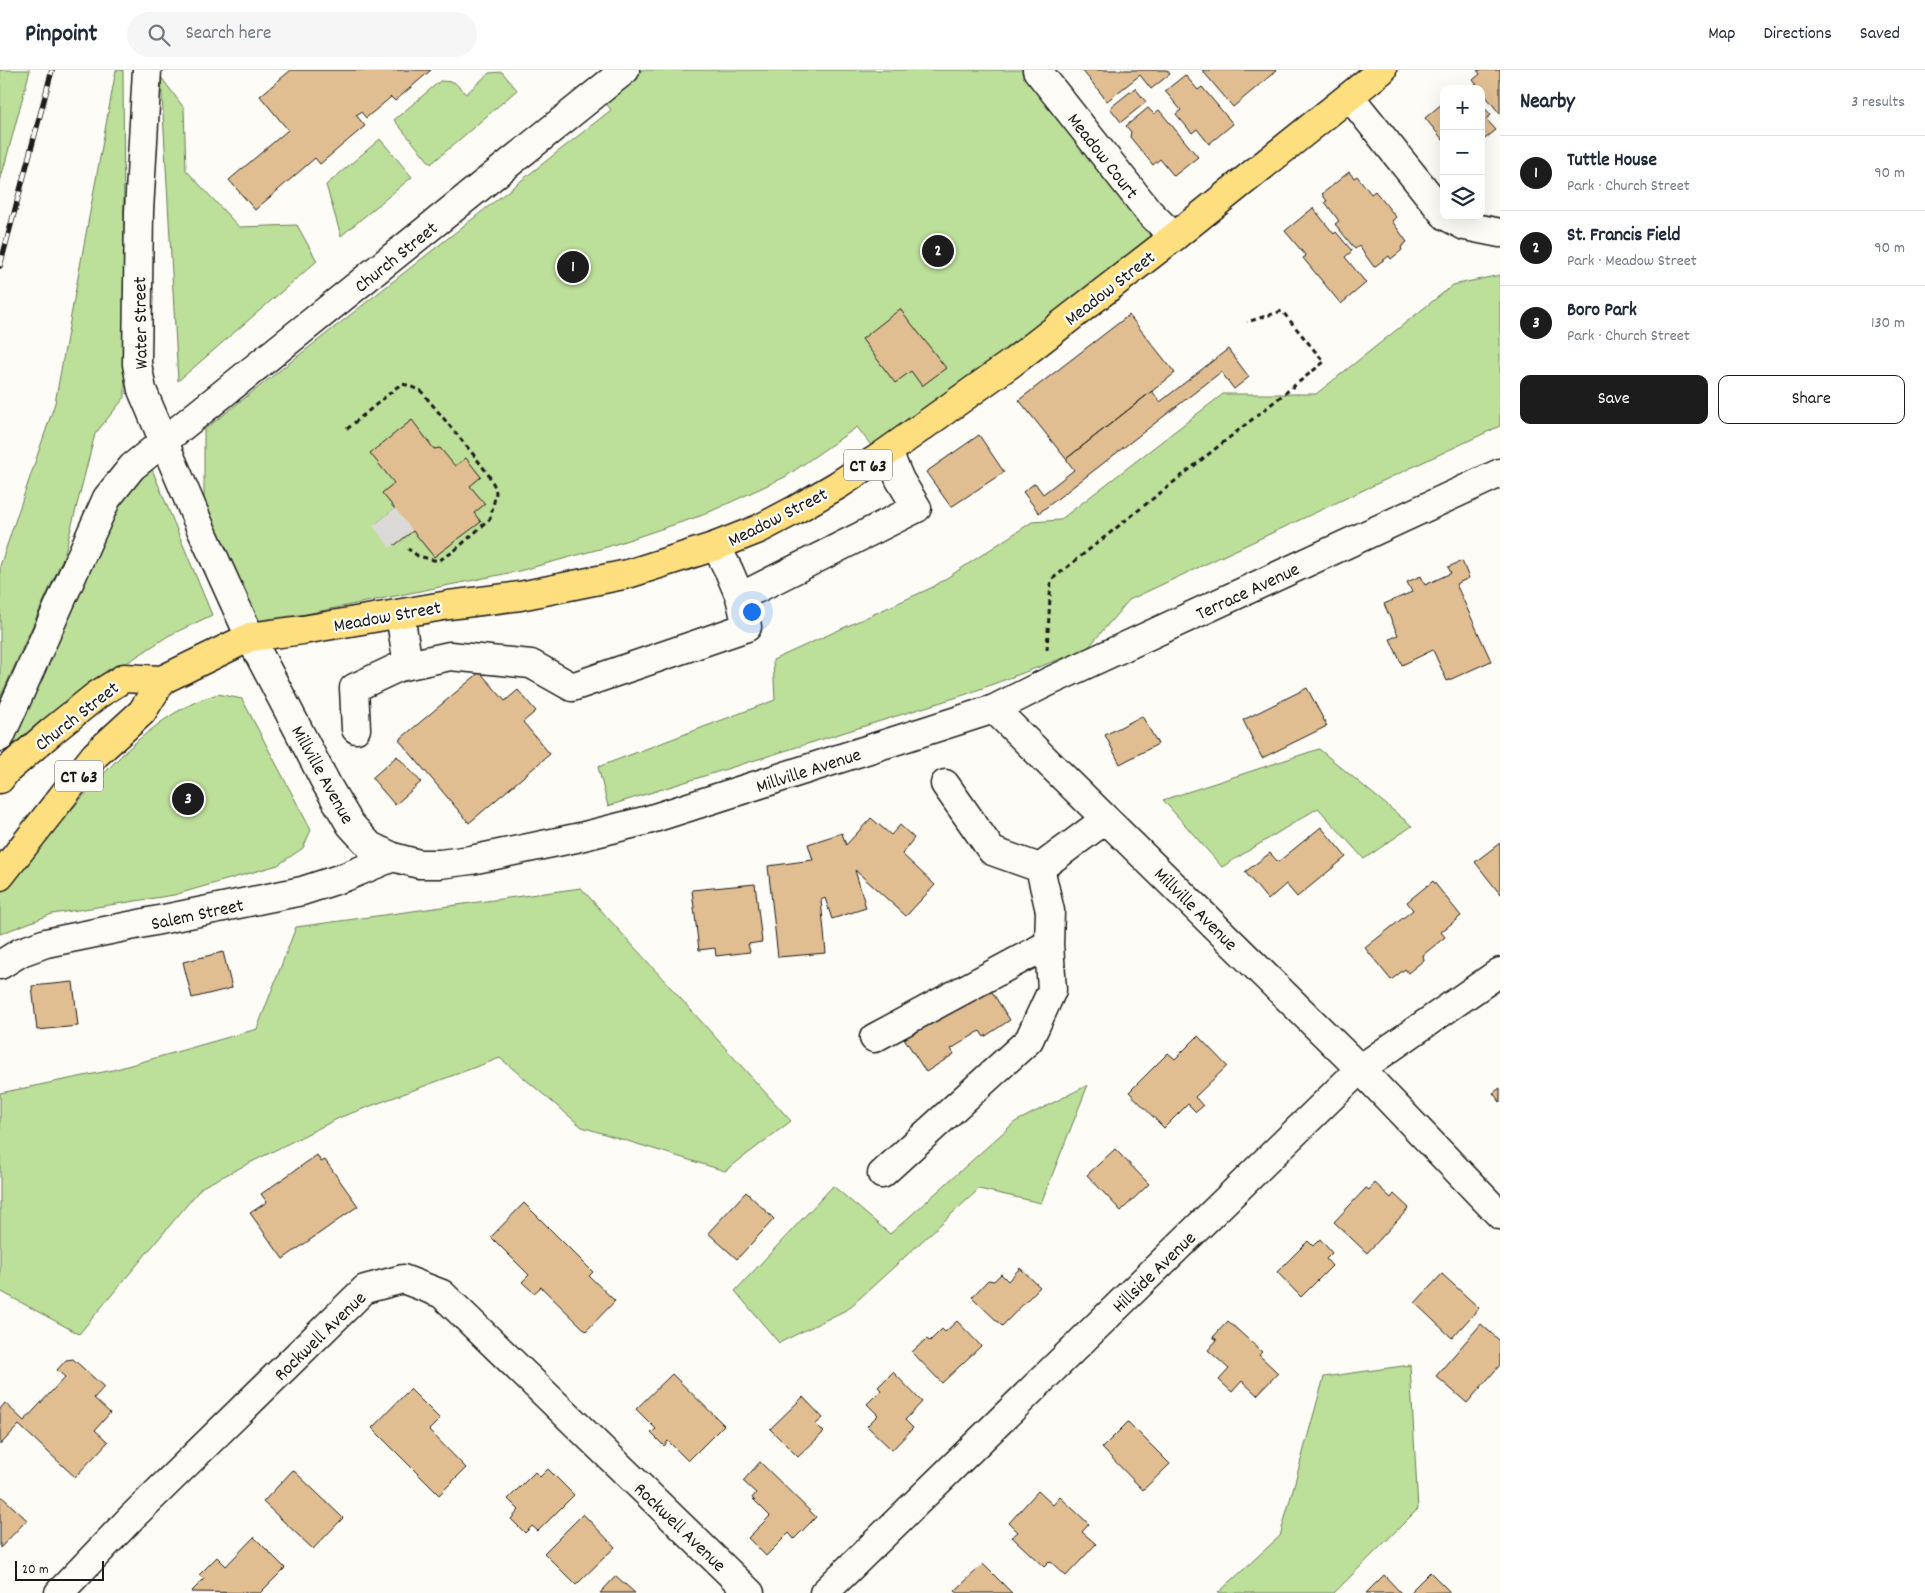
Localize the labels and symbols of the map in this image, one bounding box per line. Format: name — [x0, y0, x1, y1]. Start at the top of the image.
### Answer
street label: Meadow Court — [1059, 108, 1143, 206]
street label: Church Street — [350, 217, 445, 301]
pin: 2 — [922, 232, 954, 270]
street label: Meadow Street — [1060, 246, 1162, 334]
pin: 1 — [557, 248, 589, 286]
street label: Water Street — [128, 276, 157, 370]
road number: CT 63 — [844, 450, 892, 480]
street label: Meadow Street — [724, 482, 833, 556]
street label: Terrace Avenue — [1192, 557, 1305, 629]
street label: Meadow Street — [332, 596, 443, 641]
your location — [739, 599, 765, 625]
street label: Church Street — [30, 676, 126, 759]
street label: Millville Avenue — [283, 722, 359, 830]
street label: Millville Avenue — [753, 743, 865, 802]
road number: CT 63 — [55, 760, 103, 791]
pin: 3 — [172, 780, 204, 818]
street label: Millville Avenue — [1147, 862, 1243, 958]
street label: Salem Street — [149, 893, 246, 939]
street label: Hillside Avenue — [1107, 1227, 1203, 1321]
street label: Rockwell Avenue — [269, 1286, 374, 1389]
street label: Rockwell Avenue — [626, 1477, 731, 1580]
scale bar — [15, 1558, 104, 1581]

